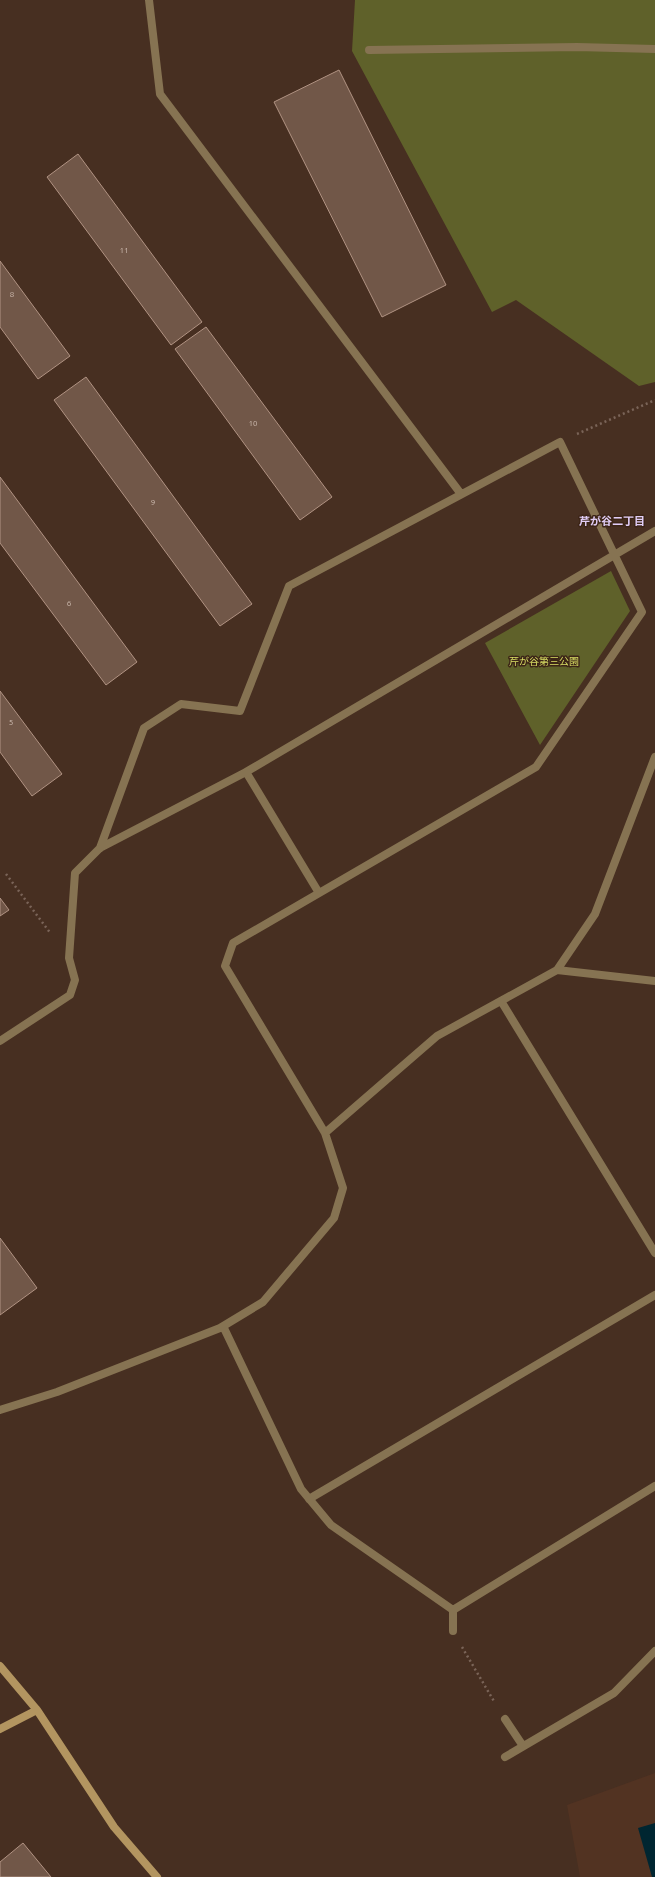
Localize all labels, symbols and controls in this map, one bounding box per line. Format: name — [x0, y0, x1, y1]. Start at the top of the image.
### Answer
house number: 11 — [119, 246, 129, 255]
house number: 8 — [10, 290, 15, 299]
house number: 10 — [248, 419, 258, 428]
house number: 9 — [151, 498, 155, 507]
district label: 芹が谷二丁目 — [579, 515, 645, 527]
house number: 6 — [67, 599, 72, 608]
park label: 芹が谷第三公園 — [509, 656, 579, 667]
house number: 5 — [9, 718, 13, 727]

